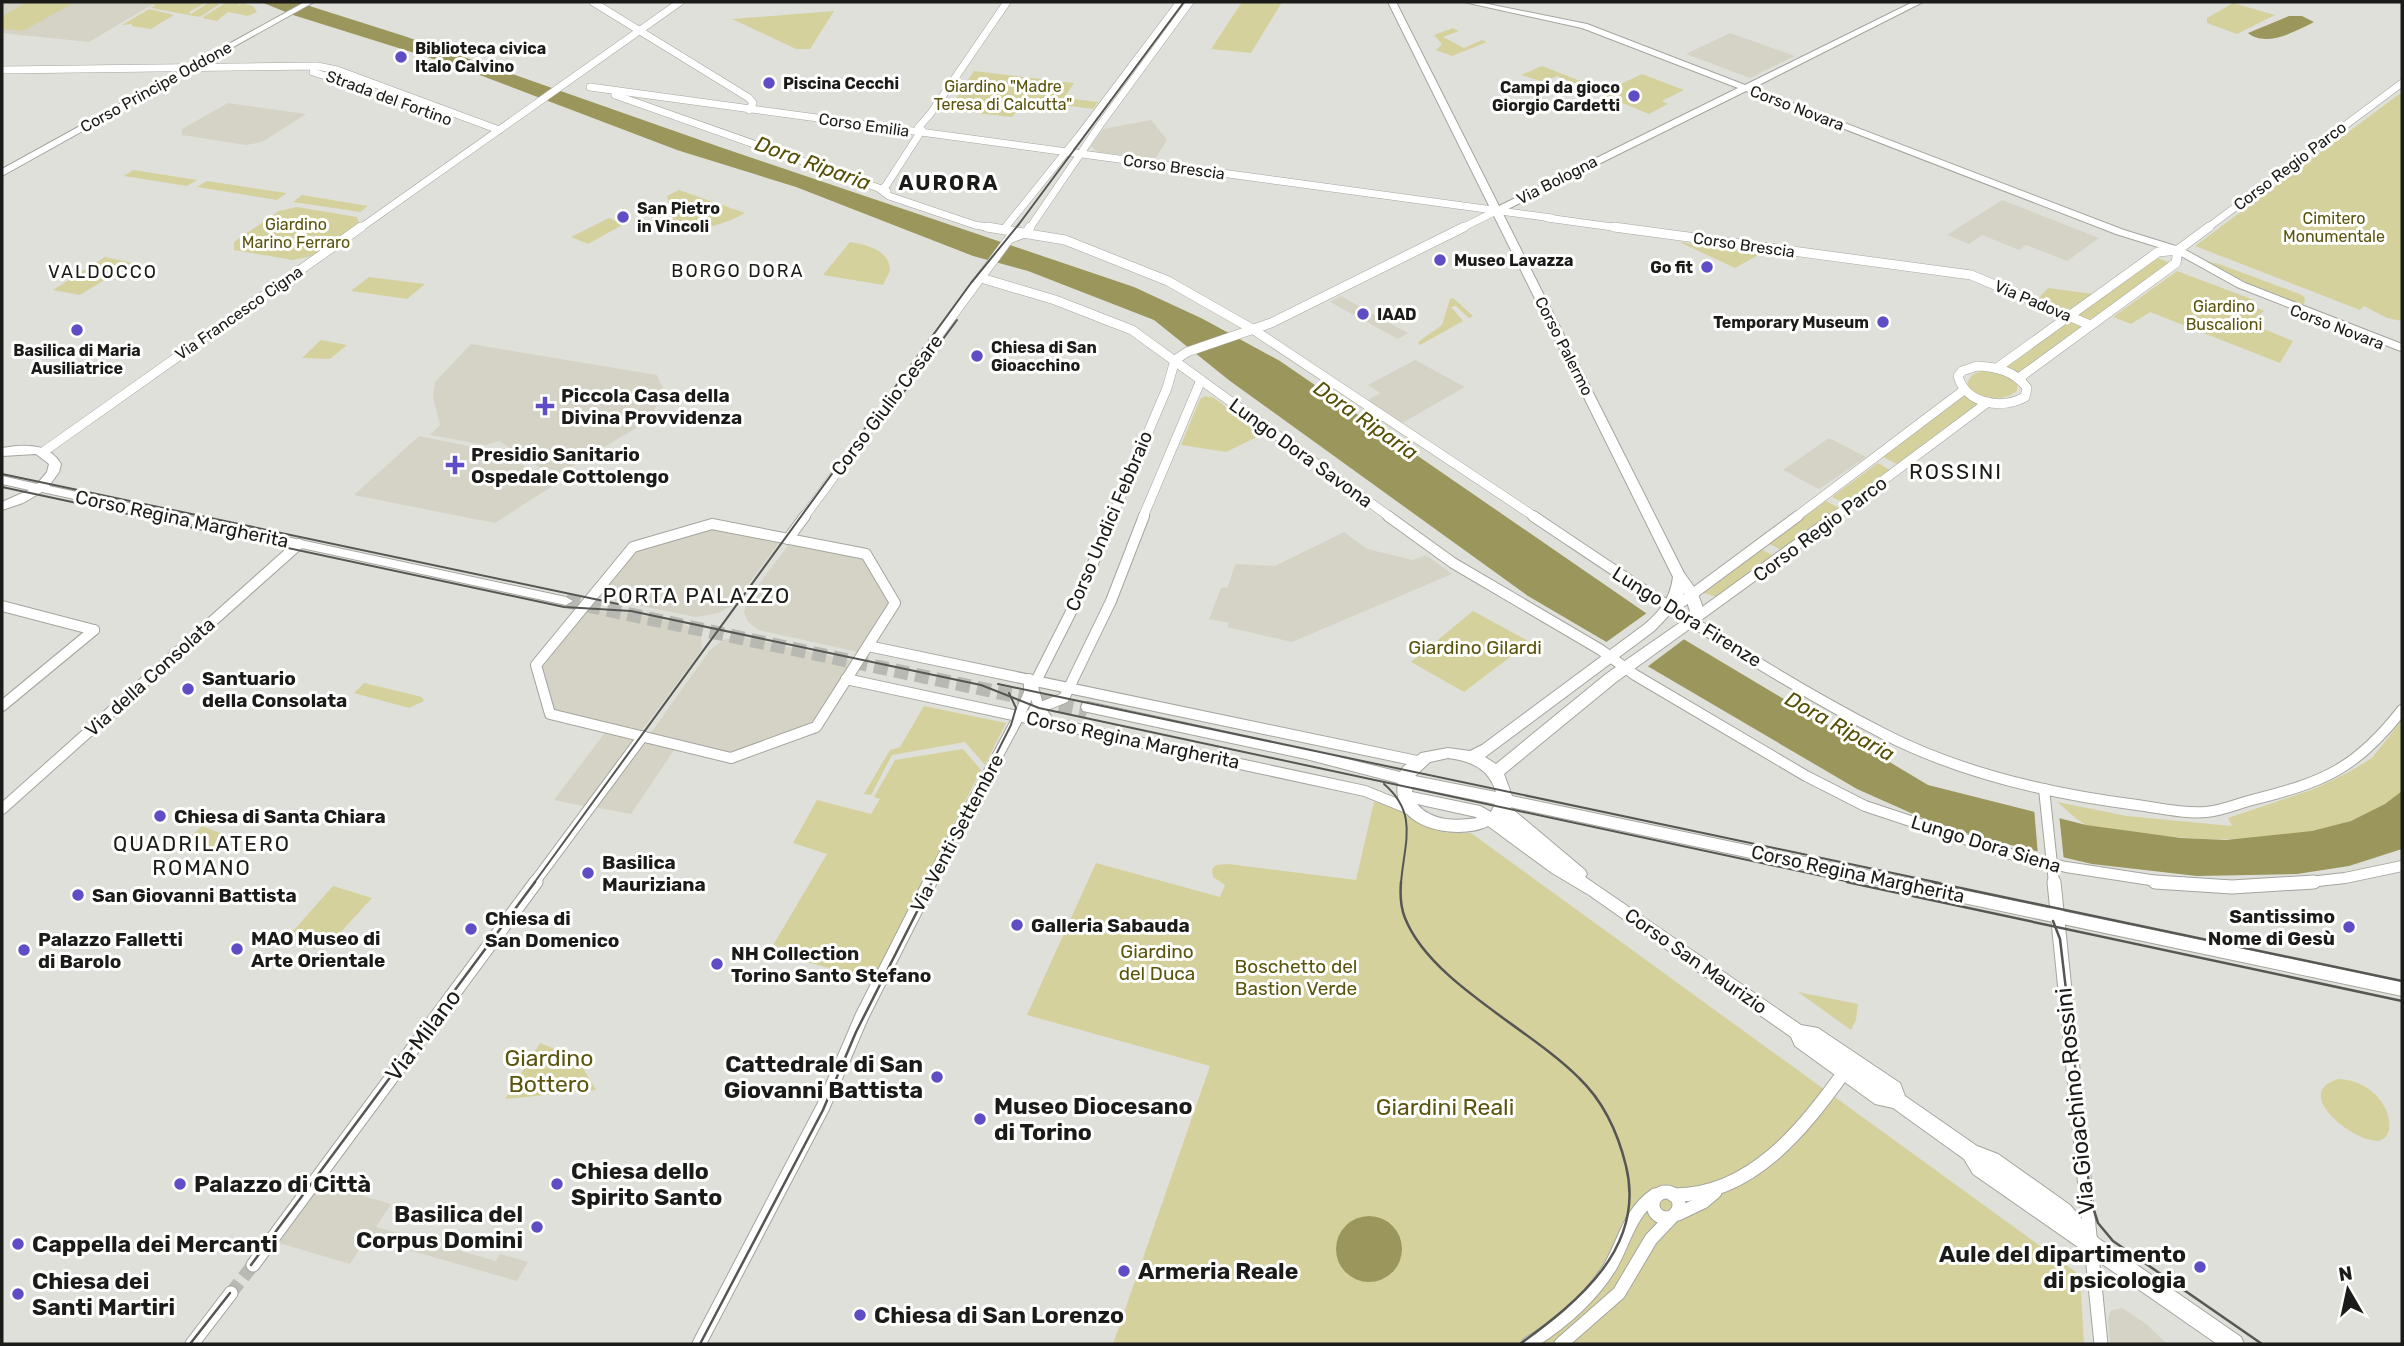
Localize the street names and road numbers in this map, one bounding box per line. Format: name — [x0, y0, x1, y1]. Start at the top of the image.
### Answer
street label: Corso Principe Oddone — [77, 37, 235, 137]
street label: Strada del Fortino — [323, 66, 455, 130]
street label: Corso Novara — [1747, 81, 1847, 135]
street label: Corso Emilia — [817, 109, 911, 141]
street label: Corso Regio Parco — [2230, 118, 2350, 214]
street label: Corso Brescia — [1122, 150, 1226, 184]
street label: Via Bologna — [1513, 152, 1601, 208]
street label: Corso Brescia — [1692, 228, 1796, 262]
street label: Via Francesco Cigna — [172, 262, 306, 364]
street label: Via Padova — [1992, 276, 2074, 326]
street label: Corso Palermo — [1531, 293, 1597, 399]
street label: Corso Novara — [2287, 300, 2387, 354]
street label: Corso Giulio Cesare — [826, 330, 948, 480]
street label: Lungo Dora Savona — [1225, 393, 1377, 513]
street label: Corso Undici Febbraio — [1061, 427, 1157, 615]
street label: Corso Regio Parco — [1749, 471, 1891, 587]
street label: Corso Regina Margherita — [73, 485, 291, 553]
street label: Lungo Dora Firenze — [1608, 562, 1766, 672]
street label: Via della Consolata — [80, 613, 220, 741]
street label: Corso Regina Margherita — [1024, 706, 1242, 774]
street label: Via Venti Settembre — [906, 750, 1008, 916]
street label: Lungo Dora Siena — [1908, 810, 2064, 878]
street label: Corso Regina Margherita — [1749, 840, 1967, 908]
street label: Corso San Maurizio — [1620, 903, 1772, 1019]
street label: Via Milano — [379, 983, 467, 1087]
street label: Via Gioachino Rossini — [2049, 986, 2101, 1216]

